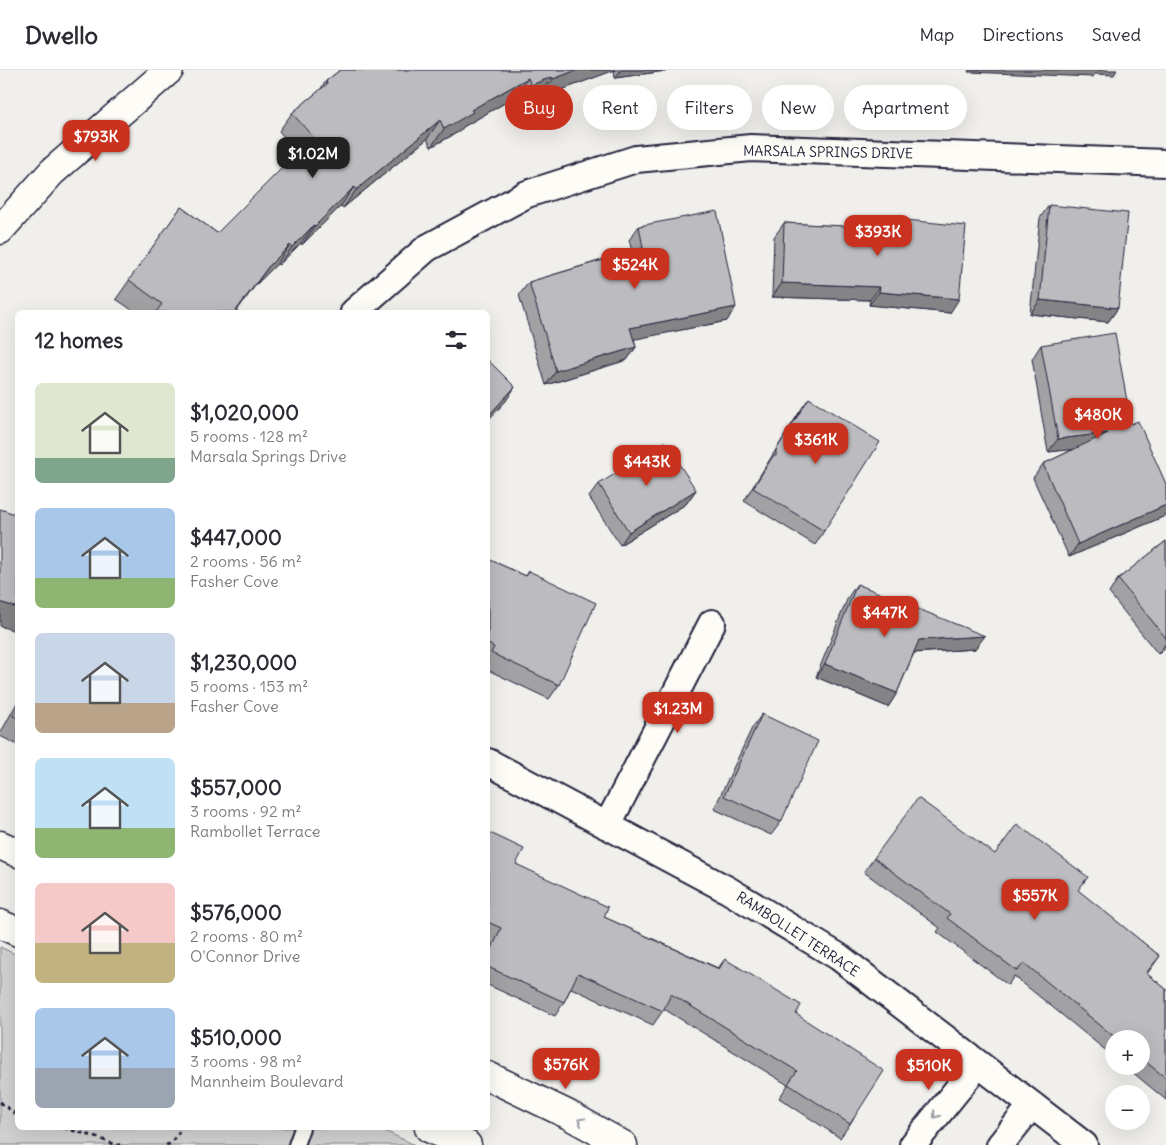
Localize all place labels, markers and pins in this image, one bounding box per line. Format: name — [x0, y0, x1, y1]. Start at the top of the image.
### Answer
pin: $793K — [61, 119, 131, 162]
pin: $1.02M — [272, 136, 354, 179]
pin: $393K — [843, 214, 913, 257]
pin: $524K — [600, 248, 670, 290]
pin: $480K — [1063, 398, 1133, 440]
pin: $361K — [781, 422, 851, 465]
pin: $443K — [612, 444, 682, 487]
pin: $447K — [850, 596, 920, 638]
pin: $1.23M — [637, 692, 719, 734]
pin: $557K — [1000, 878, 1070, 921]
pin: $576K — [531, 1048, 601, 1090]
pin: $510K — [894, 1048, 964, 1091]

